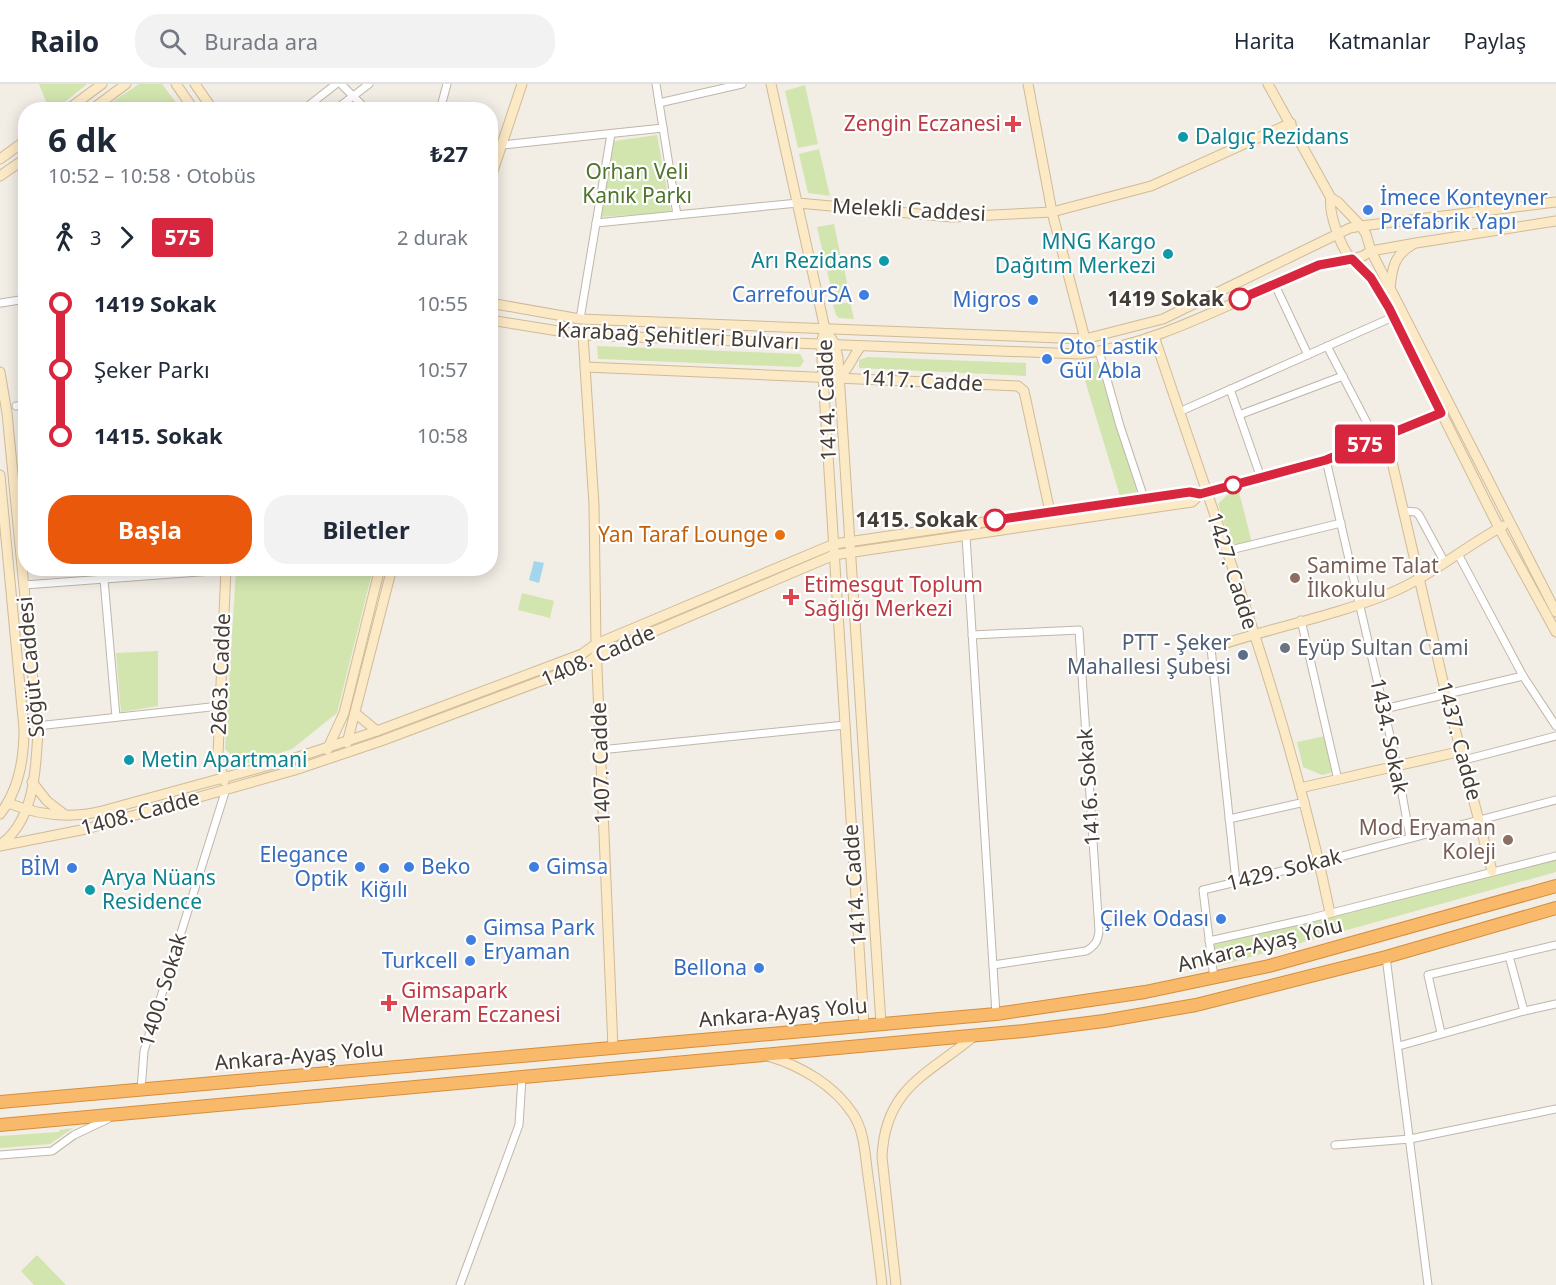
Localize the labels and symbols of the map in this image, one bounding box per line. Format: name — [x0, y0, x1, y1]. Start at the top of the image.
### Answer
place label: Zengin Eczanesi — [844, 109, 1001, 137]
marker: Zengin Eczanesi — [1006, 117, 1020, 131]
place label: Dalgıç Rezidans — [1195, 122, 1349, 150]
marker: Dalgıç Rezidans — [1176, 130, 1190, 144]
park label: Orhan Veli Kanık Parkı — [582, 157, 692, 209]
place label: İmece Konteyner Prefabrik Yapı — [1380, 183, 1548, 235]
street label: Melekli Caddesi — [831, 191, 987, 227]
marker: İmece Konteyner Prefabrik Yapı — [1361, 203, 1375, 217]
place label: MNG Kargo Dağıtım Merkezi — [995, 227, 1156, 279]
place label: Arı Rezidans — [751, 246, 872, 274]
marker: MNG Kargo Dağıtım Merkezi — [1161, 247, 1175, 261]
marker: Arı Rezidans — [877, 254, 891, 268]
place label: CarrefourSA — [732, 280, 853, 308]
place label: 1419 Sokak — [1107, 284, 1225, 312]
place label: Migros — [953, 285, 1021, 313]
marker: CarrefourSA — [857, 288, 871, 302]
marker: 1419 Sokak — [1229, 288, 1251, 310]
marker: Migros — [1026, 293, 1040, 307]
street label: Karabağ Şehitleri Bulvarı — [556, 315, 800, 355]
place label: Oto Lastik Gül Abla — [1059, 332, 1159, 384]
street label: 1414. Cadde — [810, 339, 842, 461]
marker: Oto Lastik Gül Abla — [1040, 352, 1054, 366]
street label: 1417. Cadde — [860, 363, 984, 397]
line badge: 575 — [1330, 424, 1400, 464]
unlabelled marker — [1224, 476, 1242, 494]
place label: 1415. Sokak — [855, 505, 979, 533]
street label: 1427. Cadde — [1201, 508, 1265, 633]
marker: 1415. Sokak — [984, 509, 1006, 531]
place label: Yan Taraf Lounge — [598, 520, 768, 548]
marker: Yan Taraf Lounge — [773, 528, 787, 542]
place label: Samime Talat İlkokulu — [1307, 551, 1439, 603]
place label: Etimesgut Toplum Sağlığı Merkezi — [804, 570, 983, 622]
marker: Samime Talat İlkokulu — [1288, 571, 1302, 585]
marker: Etimesgut Toplum Sağlığı Merkezi — [782, 588, 800, 606]
street label: Söğüt Caddesi — [10, 595, 50, 739]
street label: 2663. Cadde — [204, 613, 236, 735]
street label: 1408. Cadde — [536, 618, 659, 693]
place label: PTT - Şeker Mahallesi Şubesi — [1067, 628, 1231, 680]
place label: Eyüp Sultan Cami — [1297, 633, 1469, 661]
marker: Eyüp Sultan Cami — [1278, 641, 1292, 655]
marker: PTT - Şeker Mahallesi Şubesi — [1236, 648, 1250, 662]
street label: 1434. Sokak — [1364, 675, 1416, 797]
street label: 1437. Cadde — [1431, 678, 1489, 803]
street label: 1407. Cadde — [584, 702, 616, 824]
street label: 1416. Sokak — [1070, 727, 1106, 847]
place label: Metin Apartmani — [141, 745, 308, 773]
marker: Metin Apartmani — [122, 753, 136, 767]
street label: 1408. Cadde — [77, 783, 202, 841]
place label: Mod Eryaman Koleji — [1359, 813, 1496, 865]
street label: 1414. Cadde — [836, 823, 872, 947]
marker: Mod Eryaman Koleji — [1501, 833, 1515, 847]
place label: Elegance Optik — [259, 840, 349, 892]
street label: 1429. Sokak — [1223, 841, 1345, 897]
place label: Beko — [421, 852, 470, 880]
place label: Gimsa — [546, 852, 608, 880]
place label: BİM — [20, 853, 60, 881]
marker: Elegance Optik — [353, 860, 367, 874]
marker: Beko — [402, 860, 416, 874]
marker: Gimsa — [527, 860, 541, 874]
marker: BİM — [65, 861, 79, 875]
marker: Kiğılı — [377, 861, 391, 875]
place label: Arya Nüans Residence — [102, 863, 216, 915]
place label: Kiğılı — [360, 875, 408, 903]
marker: Arya Nüans Residence — [83, 883, 97, 897]
place label: Çilek Odası — [1100, 904, 1209, 932]
street label: Ankara-Ayaş Yolu — [1174, 910, 1345, 978]
marker: Çilek Odası — [1214, 912, 1228, 926]
place label: Gimsa Park Eryaman — [483, 913, 596, 965]
street label: 1400. Sokak — [131, 929, 193, 1050]
marker: Gimsa Park Eryaman — [464, 933, 478, 947]
place label: Turkcell — [382, 946, 458, 974]
place label: Bellona — [673, 953, 747, 981]
marker: Turkcell — [463, 954, 477, 968]
marker: Bellona — [752, 961, 766, 975]
place label: Gimsapark Meram Eczanesi — [401, 976, 561, 1028]
street label: Ankara-Ayaş Yolu — [697, 991, 869, 1033]
marker: Gimsapark Meram Eczanesi — [382, 996, 396, 1010]
street label: Ankara-Ayaş Yolu — [213, 1034, 385, 1076]

